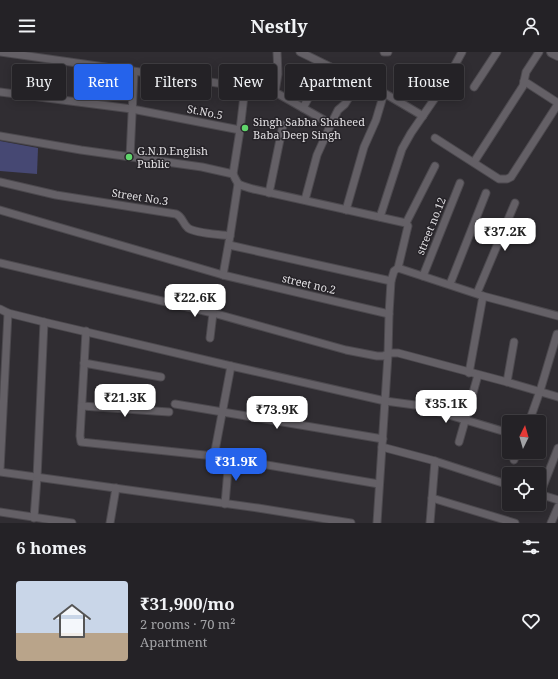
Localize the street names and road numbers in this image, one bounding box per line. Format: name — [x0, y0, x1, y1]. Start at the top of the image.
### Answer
street label: St.No.5 — [186, 101, 224, 122]
street label: Street No.3 — [111, 185, 169, 208]
street label: street no.12 — [412, 195, 449, 257]
street label: street no.2 — [281, 270, 338, 297]

